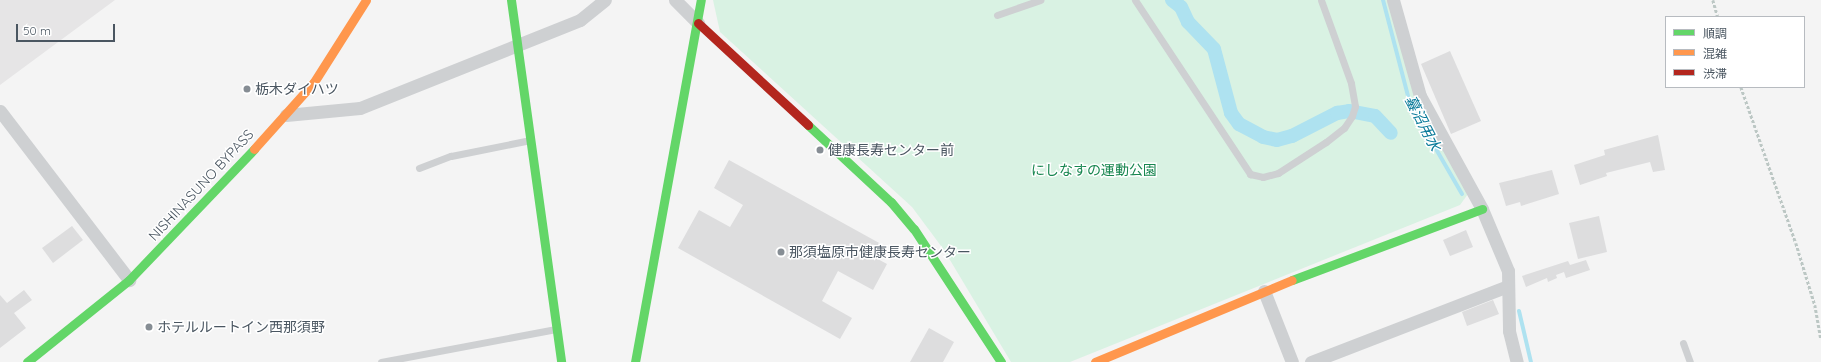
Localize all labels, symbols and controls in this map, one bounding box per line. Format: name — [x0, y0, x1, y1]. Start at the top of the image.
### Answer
scale bar — [18, 16, 117, 42]
legend — [1665, 16, 1805, 88]
text: 50 m — [23, 23, 51, 38]
text: 順調 — [1703, 26, 1727, 41]
text: 混雑 — [1703, 46, 1727, 61]
text: 渋滞 — [1703, 66, 1727, 81]
place label: 栃木ダイハツ — [255, 81, 339, 97]
marker: 栃木ダイハツ — [242, 84, 252, 94]
water label: 蟇沼用水 — [1401, 92, 1445, 154]
street label: NISHINASUNO BYPASS — [145, 126, 257, 244]
place label: 健康長寿センター前 — [828, 142, 954, 158]
marker: 健康長寿センター前 — [815, 145, 825, 155]
park label: にしなすの運動公園 — [1031, 162, 1157, 178]
place label: 那須塩原市健康長寿センター — [789, 244, 971, 260]
marker: 那須塩原市健康長寿センター — [776, 247, 786, 257]
place label: ホテルルートイン西那須野 — [157, 319, 325, 335]
marker: ホテルルートイン西那須野 — [144, 322, 154, 332]

